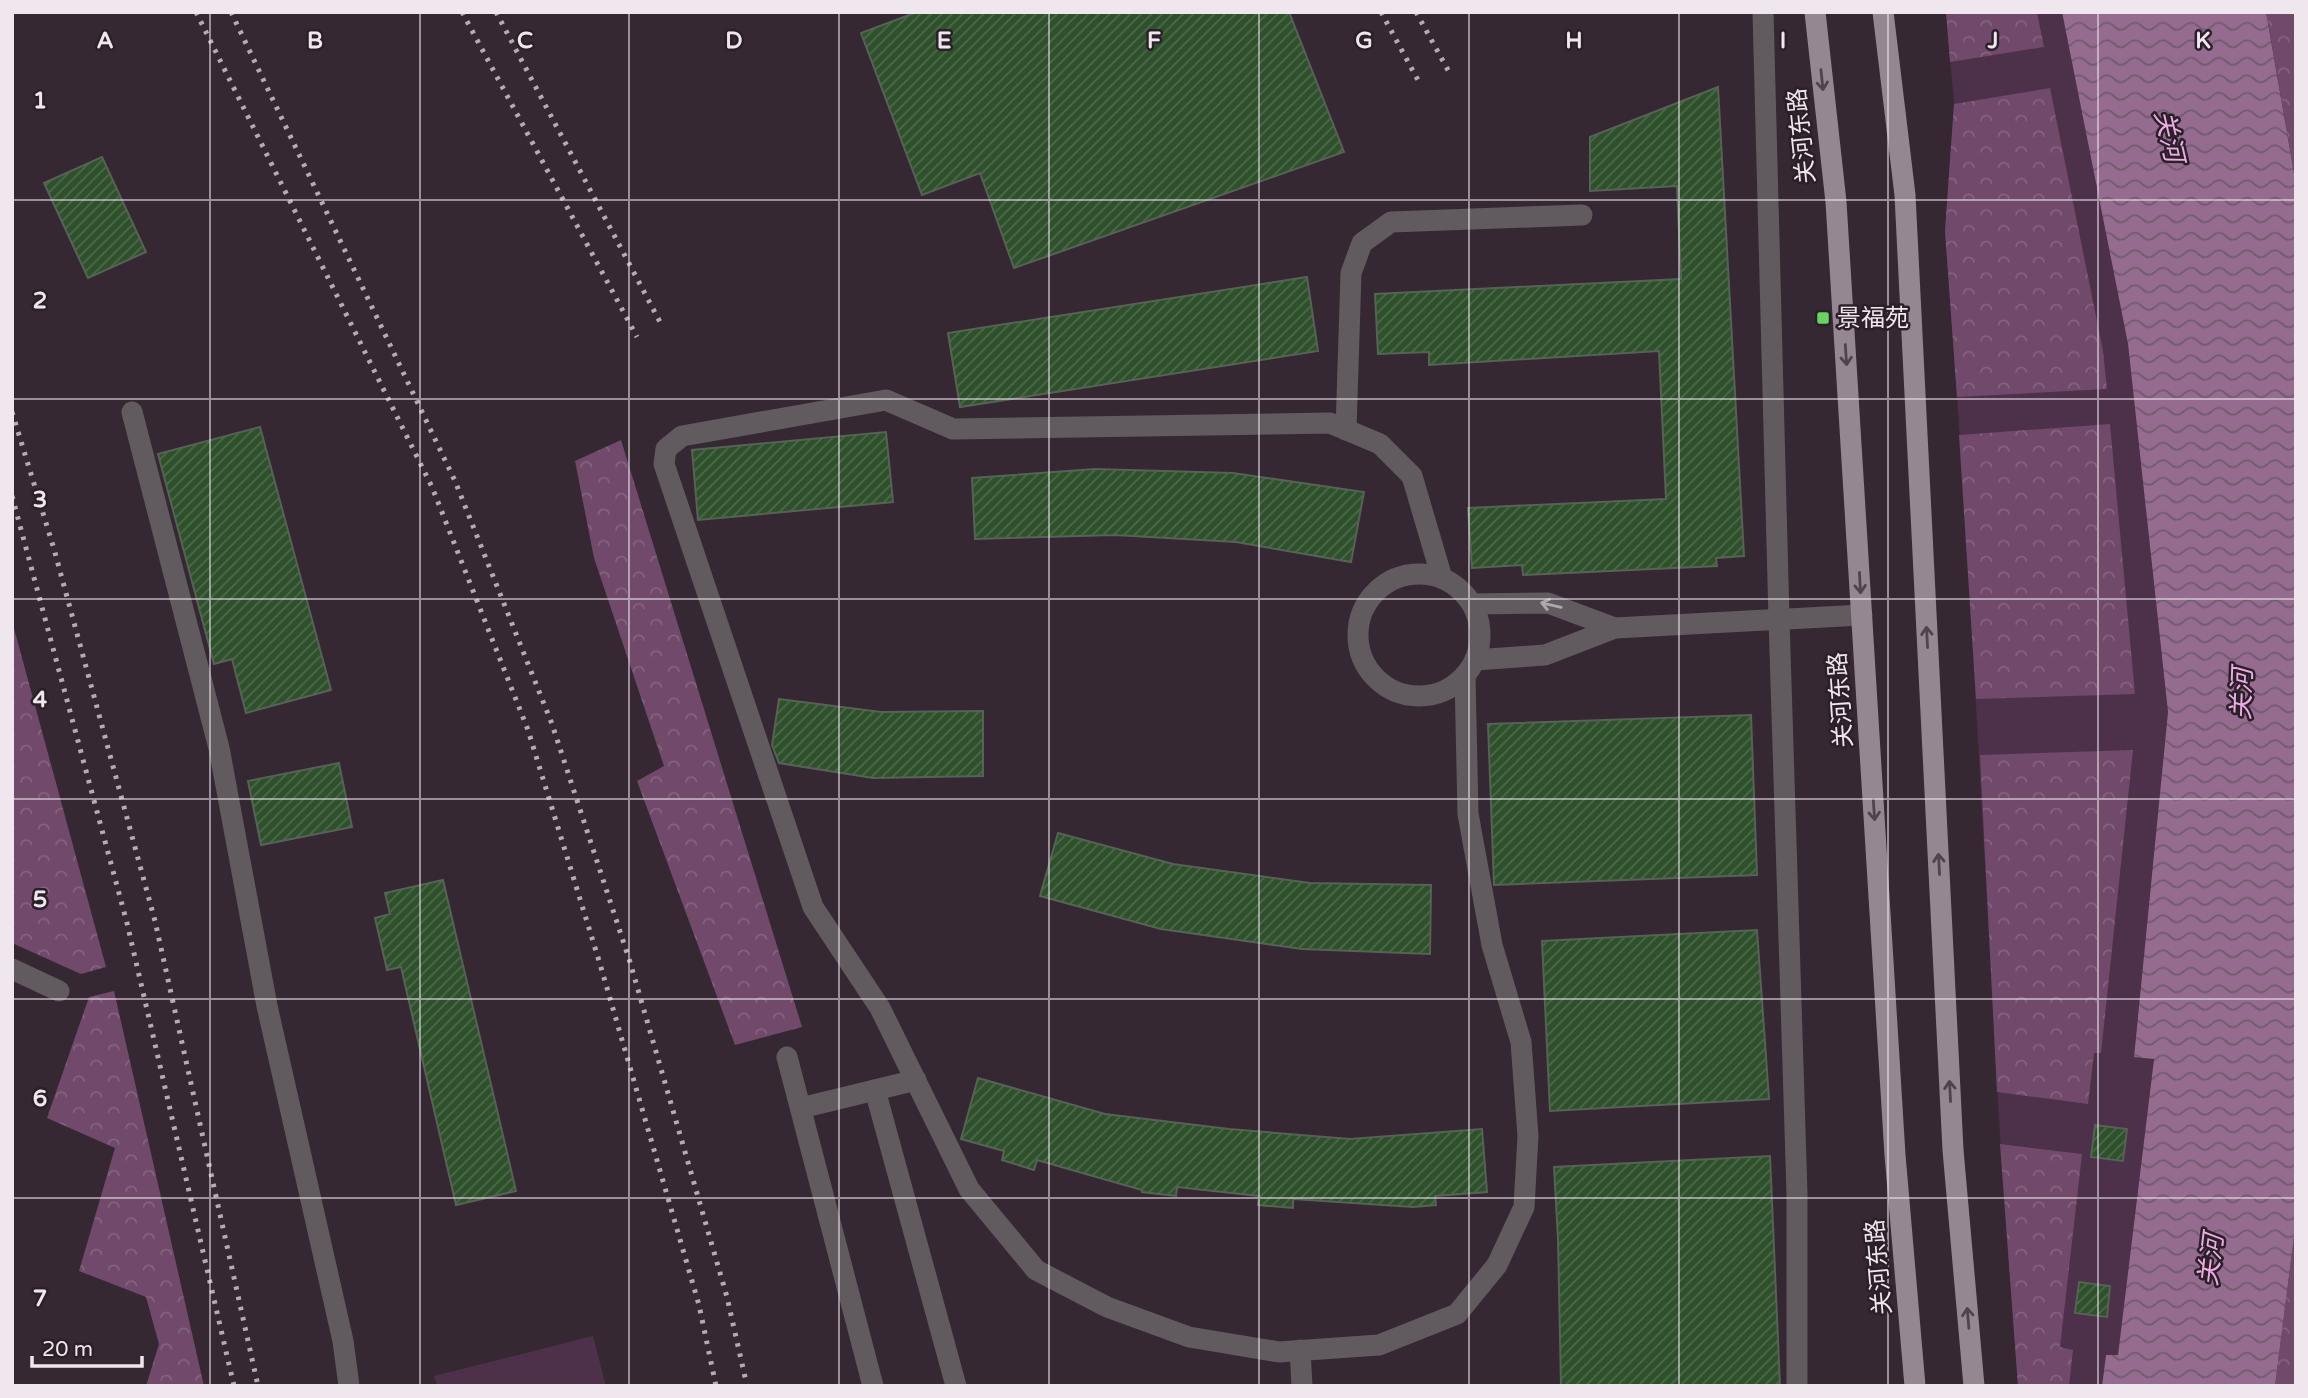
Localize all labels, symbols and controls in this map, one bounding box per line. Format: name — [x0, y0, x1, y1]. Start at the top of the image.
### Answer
text: A — [96, 27, 114, 55]
text: B — [307, 27, 323, 55]
text: C — [517, 27, 533, 55]
text: D — [725, 27, 743, 55]
text: E — [937, 27, 951, 55]
text: F — [1147, 27, 1161, 55]
text: G — [1355, 27, 1373, 55]
text: H — [1565, 27, 1583, 55]
text: I — [1780, 27, 1786, 55]
text: J — [1987, 27, 1998, 55]
text: K — [2195, 27, 2211, 55]
one-way arrow — [1816, 68, 1829, 91]
text: 1 — [33, 87, 47, 115]
street label: 关河东路 — [1783, 87, 1821, 185]
water label: 关河 — [2148, 107, 2191, 170]
text: 2 — [33, 287, 47, 315]
place label: 景福苑 — [1837, 304, 1909, 333]
marker: 景福苑 — [1815, 310, 1831, 326]
one-way arrow — [1840, 344, 1853, 367]
text: 3 — [33, 486, 47, 514]
one-way arrow — [1854, 571, 1867, 593]
one-way arrow — [1540, 598, 1563, 612]
one-way arrow — [1920, 626, 1933, 648]
street label: 关河东路 — [1823, 651, 1859, 749]
water label: 关河 — [2226, 662, 2259, 721]
text: 4 — [33, 686, 48, 714]
one-way arrow — [1868, 798, 1881, 820]
one-way arrow — [1932, 853, 1945, 876]
text: 5 — [33, 886, 47, 914]
one-way arrow — [1944, 1080, 1957, 1103]
text: 6 — [33, 1085, 47, 1113]
street label: 关河东路 — [1860, 1218, 1898, 1316]
water label: 关河 — [2192, 1227, 2230, 1288]
text: 7 — [33, 1285, 47, 1313]
one-way arrow — [1961, 1307, 1974, 1330]
scale bar — [32, 1324, 142, 1368]
text: 20 m — [42, 1337, 93, 1362]

